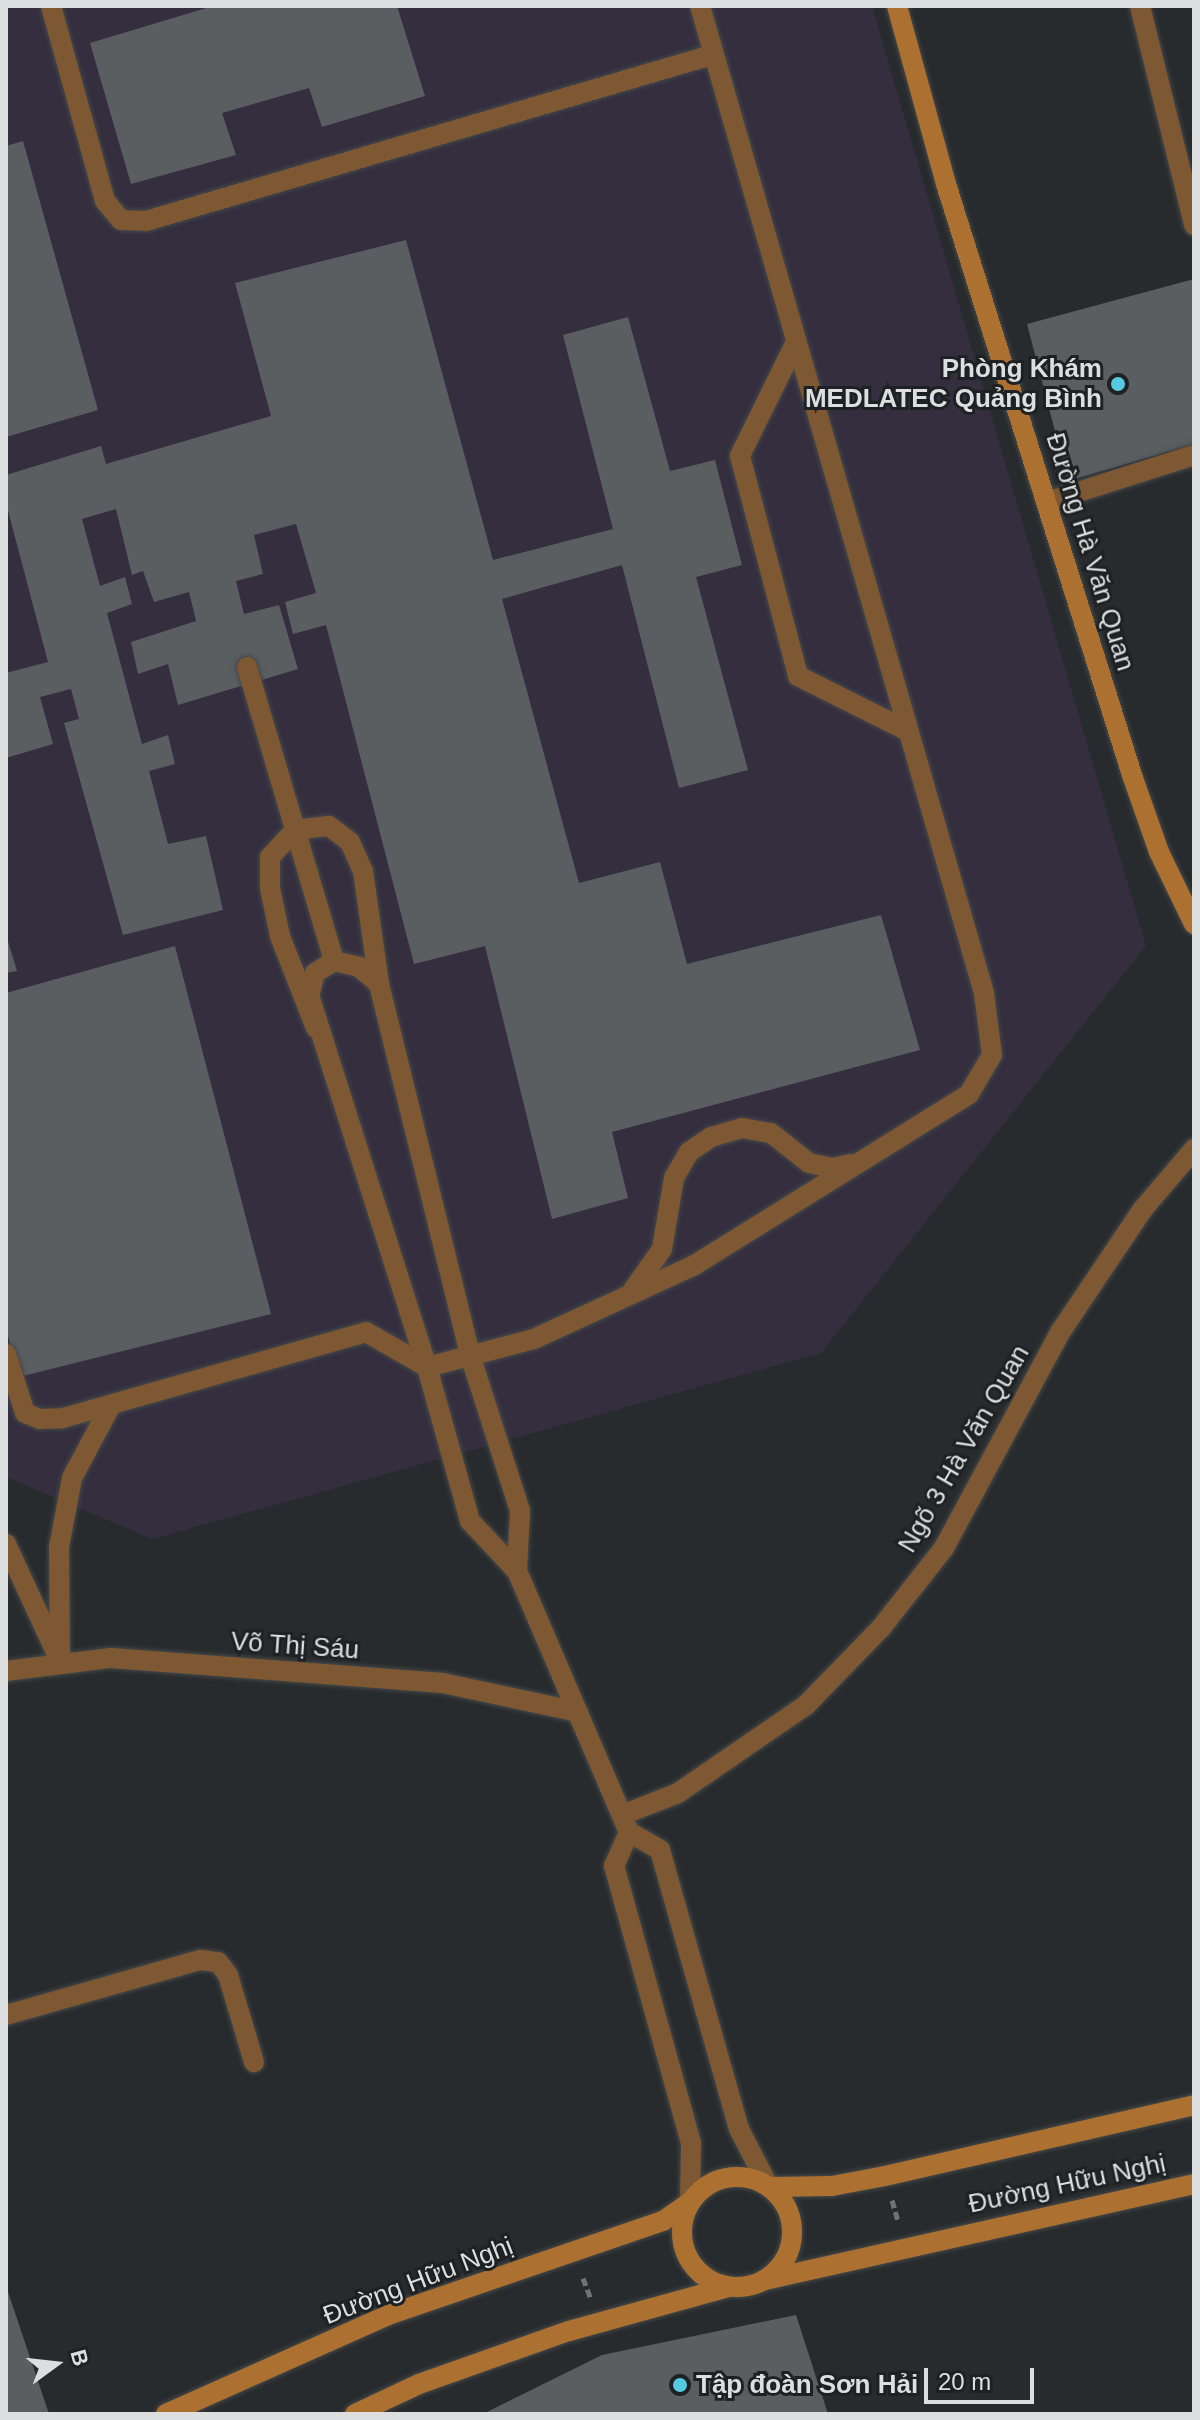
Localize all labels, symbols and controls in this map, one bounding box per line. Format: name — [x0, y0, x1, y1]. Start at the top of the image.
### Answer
place label: Phòng Khám MEDLATEC Quảng Bình — [805, 353, 1102, 414]
marker: Phòng Khám MEDLATEC Quảng Bình — [1109, 375, 1127, 393]
street label: Đường Hà Văn Quan — [1039, 429, 1141, 675]
street label: Ngõ 3 Hà Văn Quan — [892, 1340, 1036, 1558]
street label: Võ Thị Sáu — [230, 1626, 360, 1666]
street label: Đường Hữu Nghị — [966, 2148, 1168, 2220]
street label: Đường Hữu Nghị — [319, 2230, 517, 2332]
north arrow — [16, 2324, 96, 2404]
text: B — [66, 2347, 94, 2369]
scale bar — [928, 2352, 1038, 2402]
text: 20 m — [938, 2368, 991, 2395]
place label: Tập đoàn Sơn Hải — [696, 2369, 918, 2401]
marker: Tập đoàn Sơn Hải — [671, 2376, 689, 2394]

